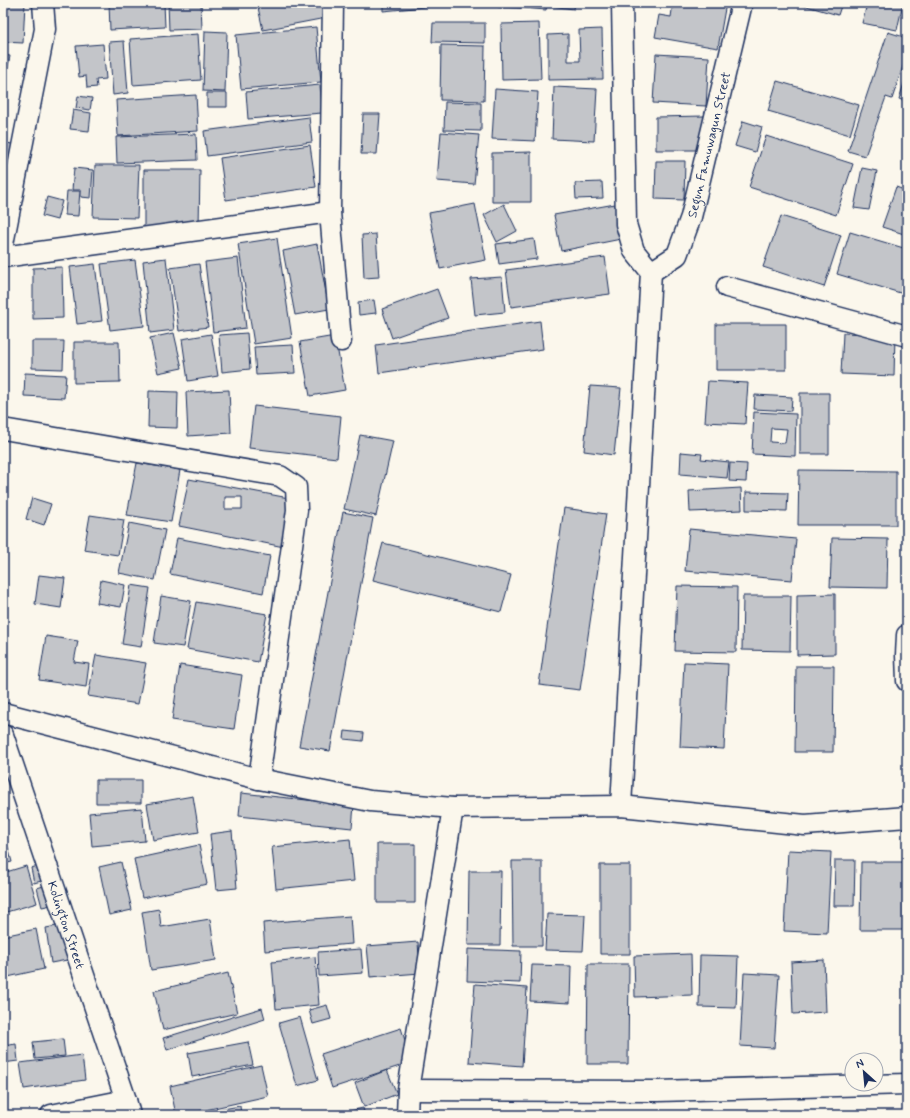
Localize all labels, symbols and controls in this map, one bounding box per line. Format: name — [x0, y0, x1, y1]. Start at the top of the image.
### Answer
street label: Segun Famuwagun Street — [684, 70, 735, 220]
street label: Kolington Street — [43, 879, 88, 971]
north arrow — [844, 1052, 884, 1092]
text: N — [853, 1056, 866, 1072]

